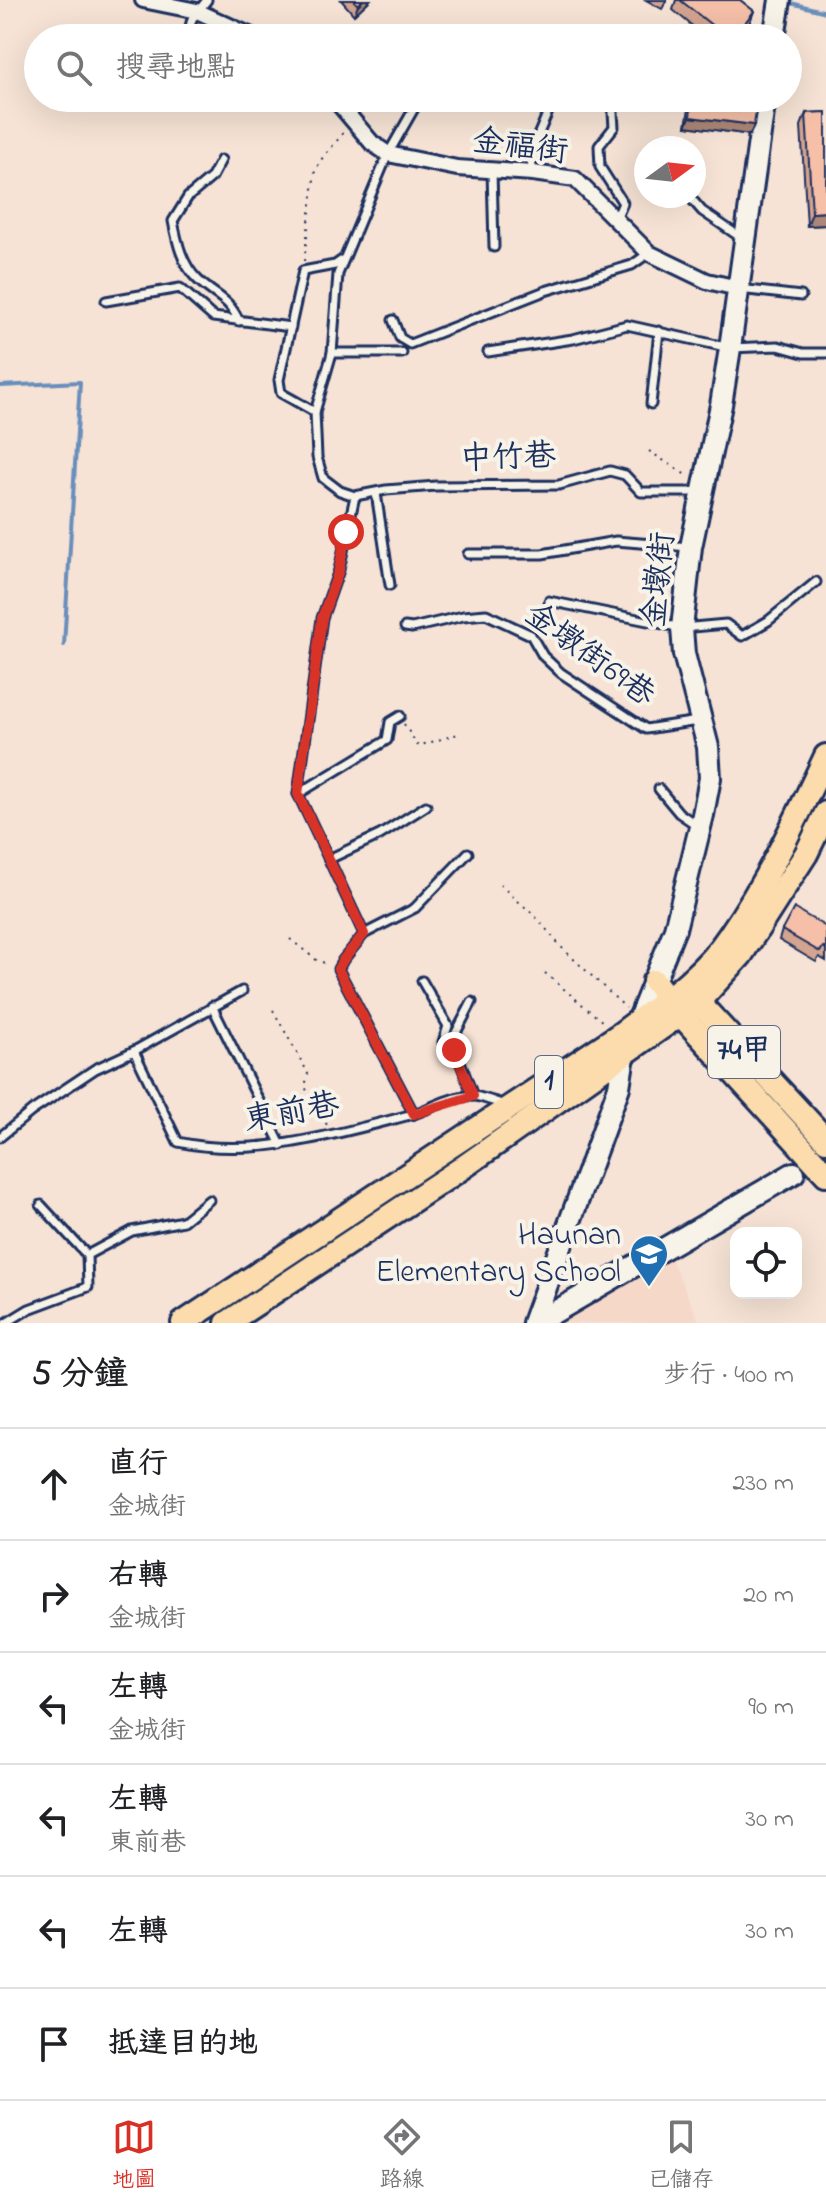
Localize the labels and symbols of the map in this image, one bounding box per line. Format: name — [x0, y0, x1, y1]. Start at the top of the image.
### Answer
street label: 金福街 — [469, 119, 571, 177]
north arrow — [634, 136, 706, 208]
street label: 中竹巷 — [459, 434, 557, 484]
route start — [328, 514, 364, 550]
street label: 金墩街 — [632, 530, 688, 630]
street label: 金墩街69巷 — [514, 592, 664, 720]
road number: 74甲 — [708, 1026, 780, 1078]
route end — [436, 1032, 472, 1068]
road number: 1 — [535, 1056, 563, 1108]
street label: 東前巷 — [241, 1083, 343, 1145]
place label: Haunan Elementary School — [376, 1213, 621, 1297]
school or university icon: Haunan Elementary School — [628, 1233, 670, 1288]

